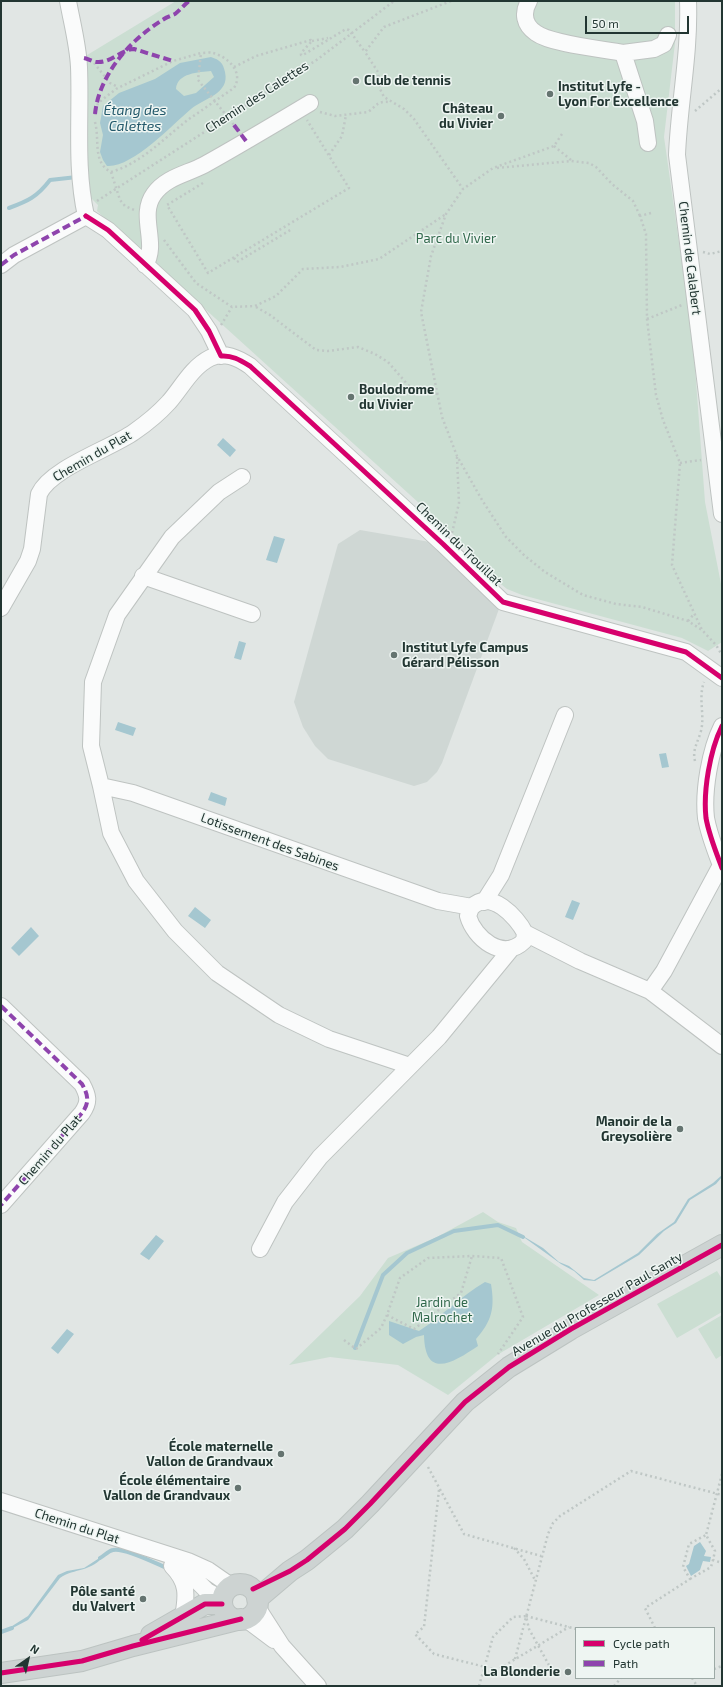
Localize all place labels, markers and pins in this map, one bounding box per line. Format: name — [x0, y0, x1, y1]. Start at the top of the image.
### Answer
place label: Club de tennis — [364, 73, 451, 89]
marker: Club de tennis — [351, 76, 361, 86]
place label: Institut Lyfe - Lyon For Excellence — [558, 79, 679, 110]
marker: Institut Lyfe - Lyon For Excellence — [545, 89, 555, 99]
place label: Château du Vivier — [439, 101, 493, 132]
marker: Château du Vivier — [496, 111, 506, 121]
place label: Boulodrome du Vivier — [359, 382, 434, 413]
marker: Boulodrome du Vivier — [346, 392, 356, 402]
place label: Institut Lyfe Campus Gérard Pélisson — [402, 640, 528, 671]
marker: Institut Lyfe Campus Gérard Pélisson — [389, 650, 399, 660]
place label: Manoir de la Greysolière — [596, 1114, 672, 1145]
marker: Manoir de la Greysolière — [675, 1124, 685, 1134]
place label: École maternelle Vallon de Grandvaux — [146, 1439, 273, 1470]
marker: École maternelle Vallon de Grandvaux — [276, 1449, 286, 1459]
place label: École élémentaire Vallon de Grandvaux — [103, 1473, 230, 1504]
marker: École élémentaire Vallon de Grandvaux — [233, 1483, 243, 1493]
place label: Pôle santé du Valvert — [70, 1584, 135, 1615]
marker: Pôle santé du Valvert — [138, 1594, 148, 1604]
place label: La Blonderie — [483, 1664, 560, 1680]
marker: La Blonderie — [563, 1667, 573, 1677]

